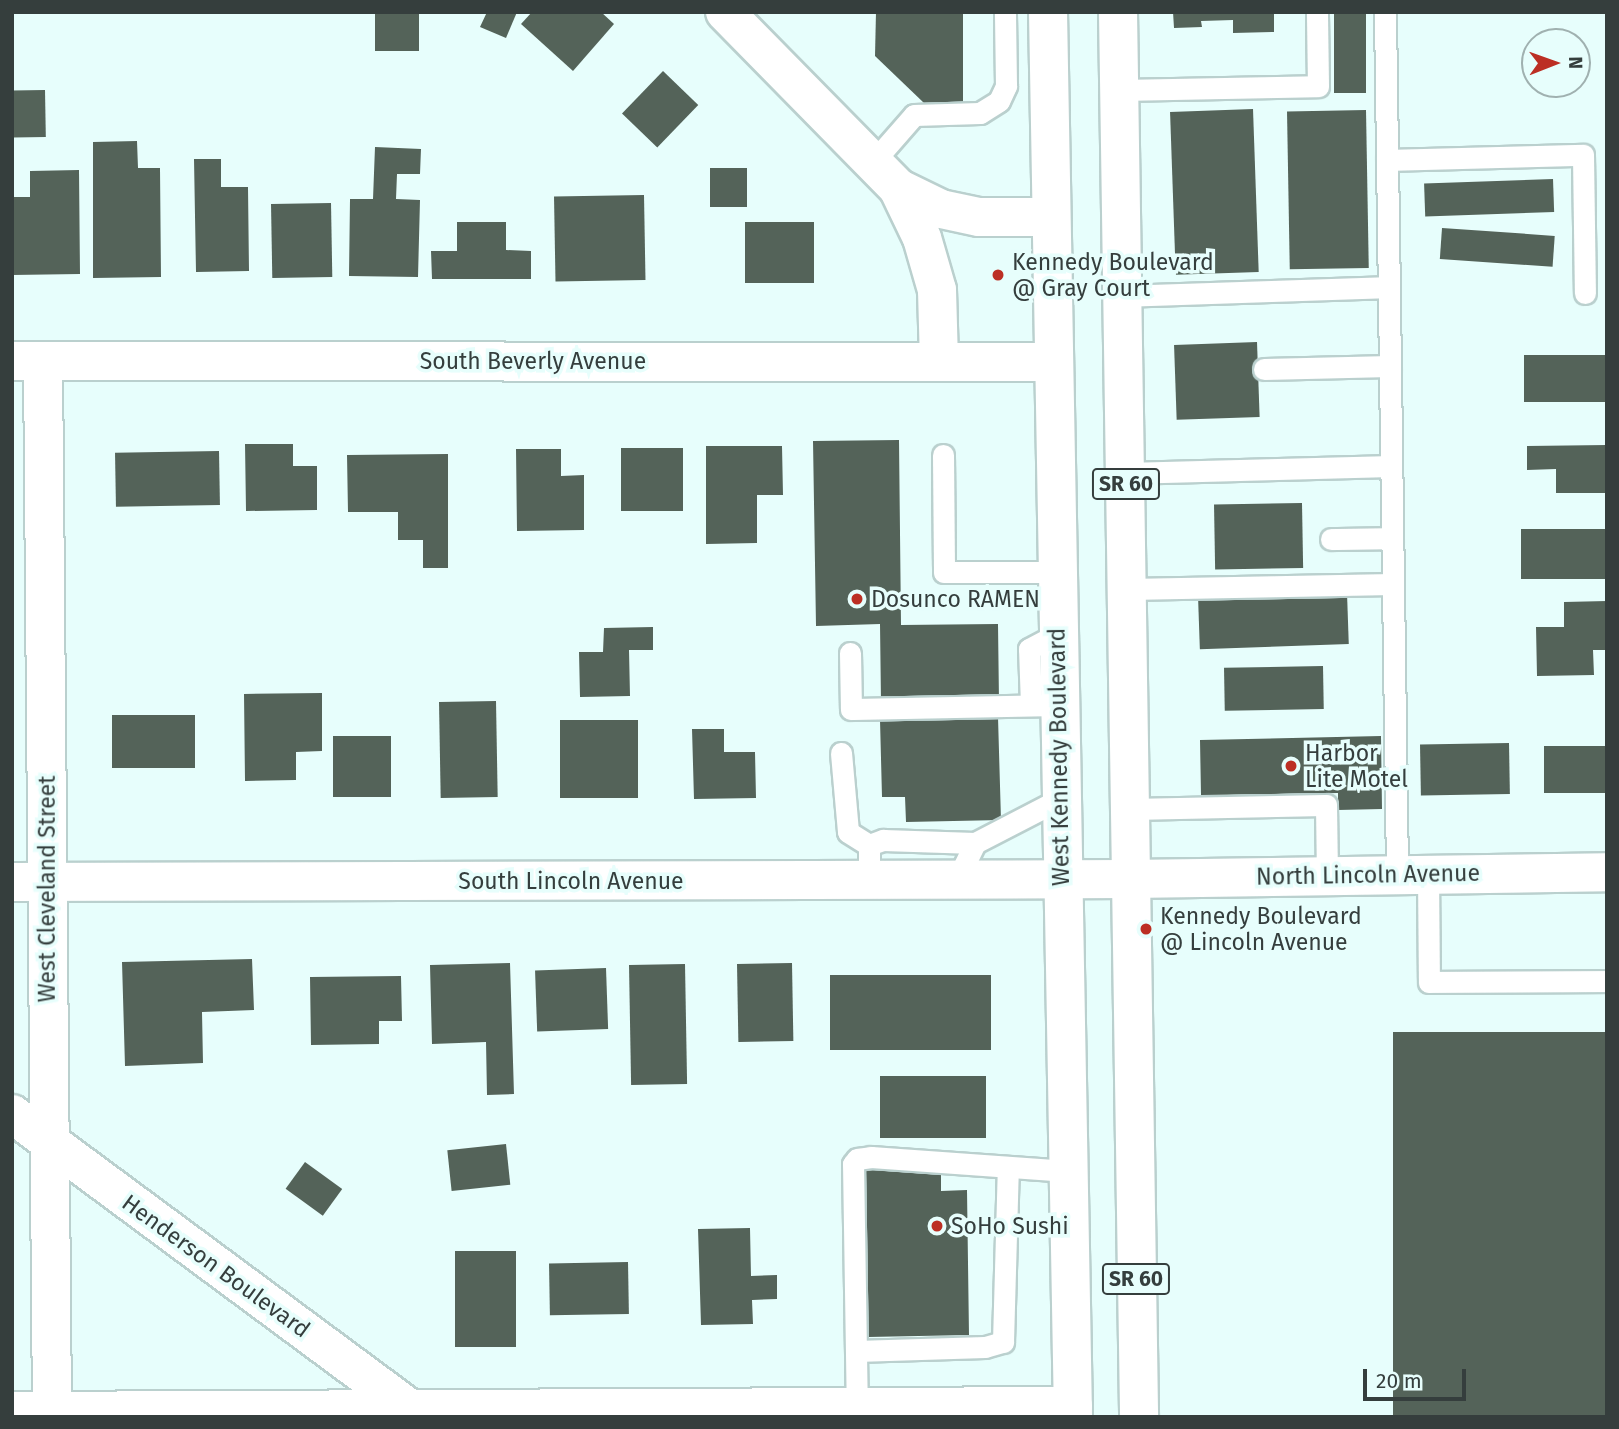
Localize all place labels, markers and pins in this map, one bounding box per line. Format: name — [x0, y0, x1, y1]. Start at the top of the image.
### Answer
place label: Kennedy Boulevard @ Gray Court — [1012, 248, 1214, 302]
marker: Kennedy Boulevard @ Gray Court — [990, 267, 1006, 283]
place label: Dosunco RAMEN — [871, 585, 1040, 613]
marker: Dosunco RAMEN — [849, 591, 865, 607]
place label: Harbor Lite Motel — [1305, 739, 1408, 793]
marker: Harbor Lite Motel — [1283, 758, 1299, 774]
place label: Kennedy Boulevard @ Lincoln Avenue — [1160, 902, 1362, 956]
marker: Kennedy Boulevard @ Lincoln Avenue — [1138, 921, 1154, 937]
place label: SoHo Sushi — [951, 1212, 1069, 1240]
marker: SoHo Sushi — [929, 1218, 945, 1234]

